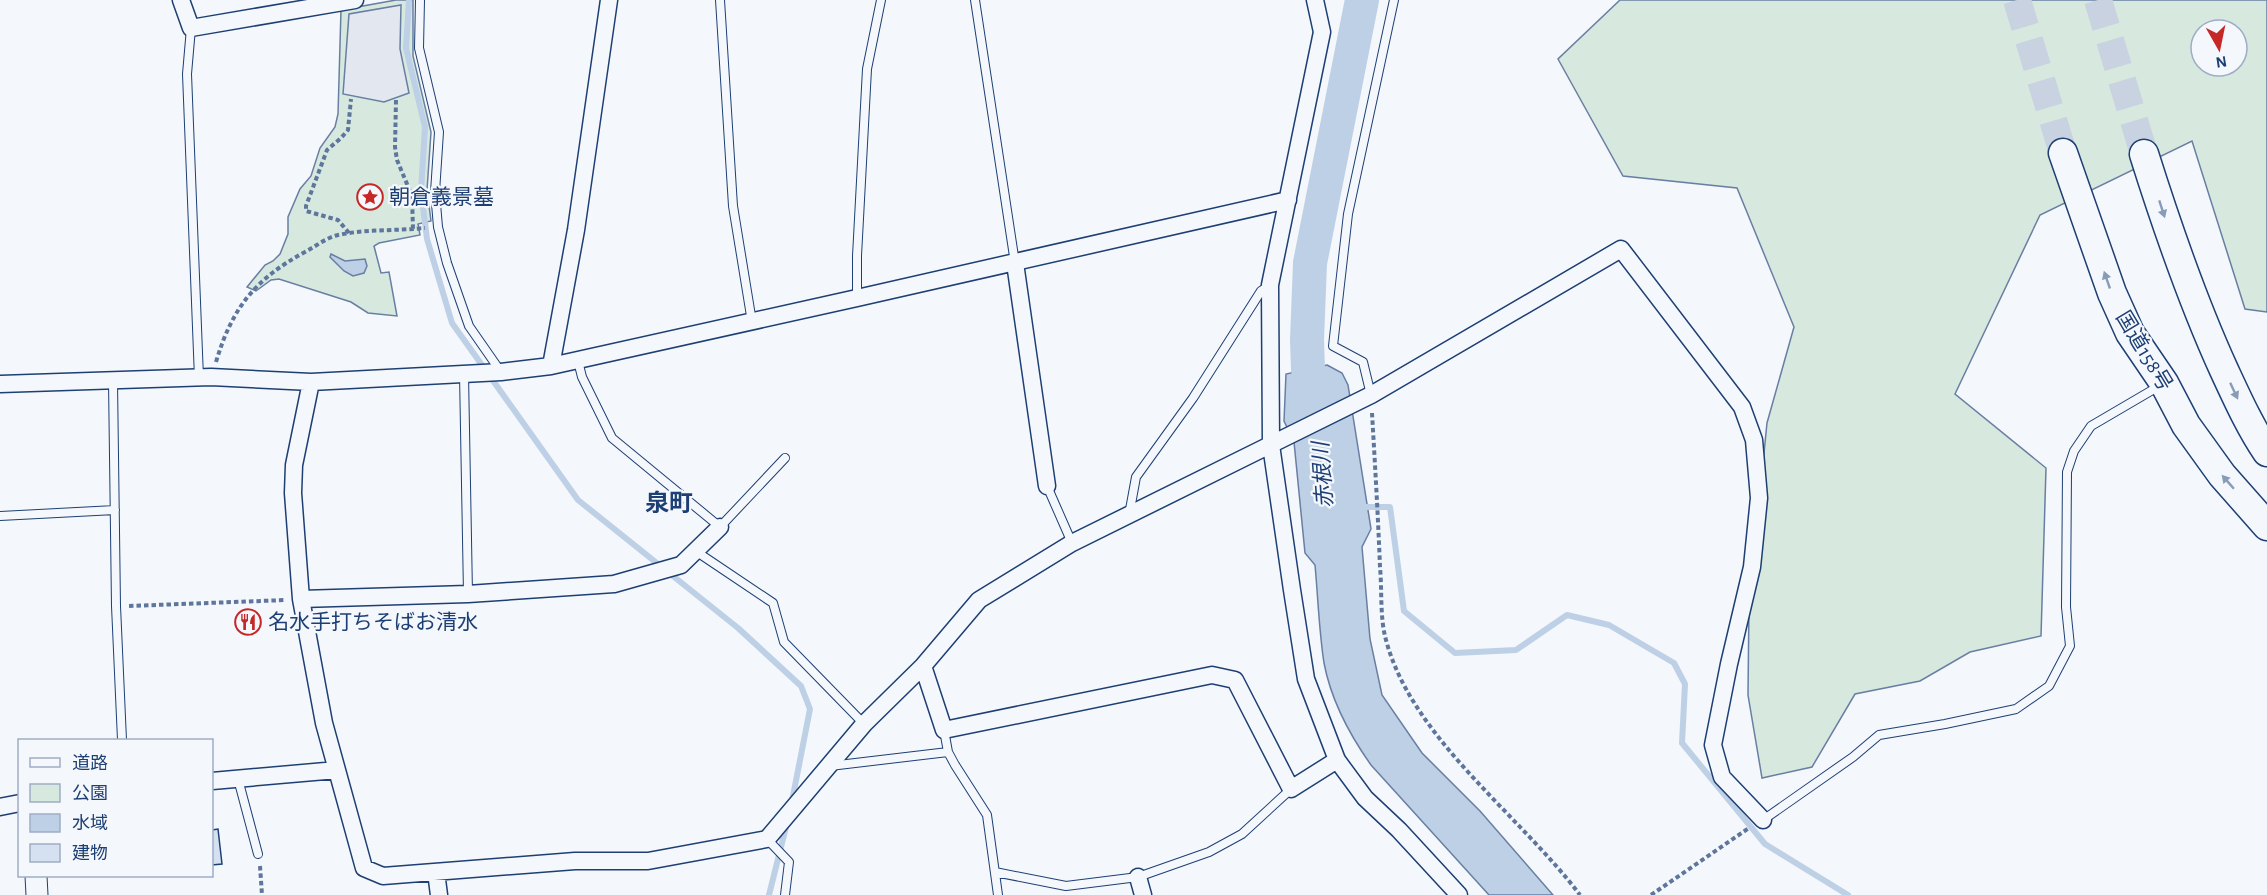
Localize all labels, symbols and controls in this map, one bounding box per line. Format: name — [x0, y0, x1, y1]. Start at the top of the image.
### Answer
north arrow — [2189, 18, 2249, 78]
text: N — [2214, 53, 2228, 71]
place icon: 朝倉義景墓 — [355, 182, 385, 212]
place label: 朝倉義景墓 — [389, 186, 494, 208]
one-way arrow — [2158, 200, 2167, 218]
one-way arrow — [2102, 271, 2111, 289]
street label: 国道158号 — [2112, 307, 2177, 395]
one-way arrow — [2229, 382, 2238, 399]
water label: 赤根川 — [1309, 439, 1336, 509]
one-way arrow — [2222, 475, 2235, 490]
district label: 泉町 — [645, 490, 693, 516]
restaurant icon: 名水手打ちそばお清水 — [233, 607, 263, 637]
place label: 名水手打ちそばお清水 — [268, 611, 478, 633]
legend — [18, 739, 213, 877]
text: 道路 — [72, 753, 108, 773]
text: 公園 — [72, 784, 108, 803]
text: 水域 — [72, 814, 108, 833]
text: 建物 — [72, 843, 108, 863]

